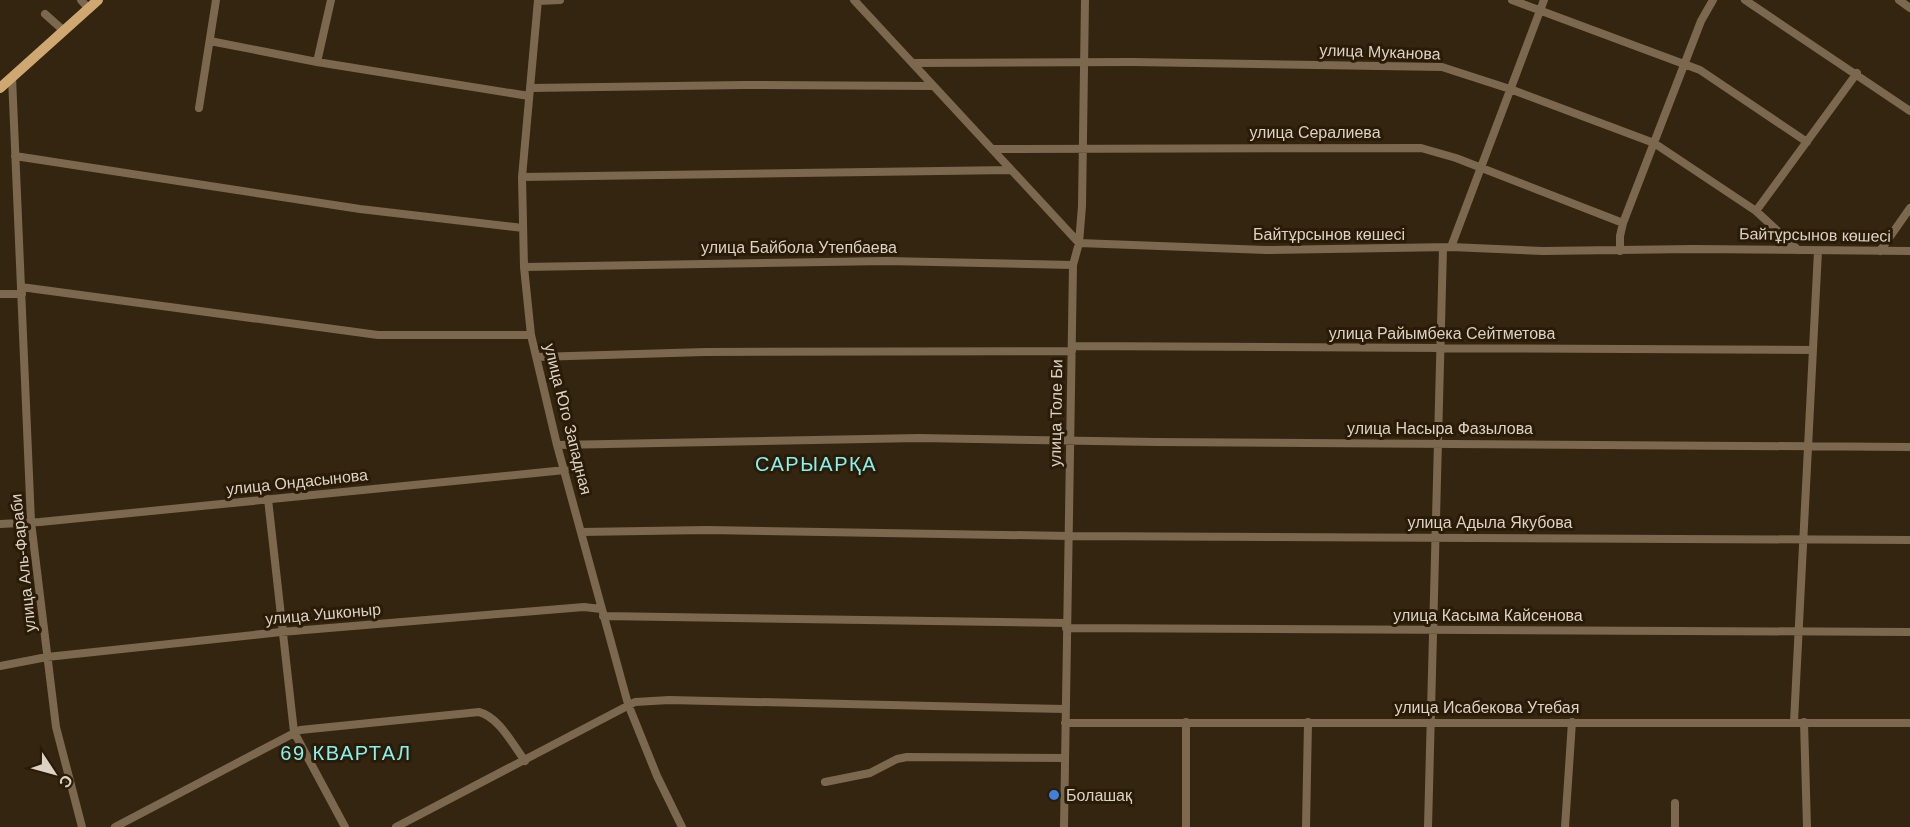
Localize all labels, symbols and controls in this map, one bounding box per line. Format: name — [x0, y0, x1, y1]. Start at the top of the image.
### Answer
street label: улица Муканова — [1319, 41, 1441, 63]
street label: улица Сералиева — [1249, 124, 1381, 141]
street label: Байтұрсынов көшесі — [1739, 225, 1891, 245]
street label: Байтұрсынов көшесі — [1253, 226, 1405, 243]
street label: улица Байбола Утепбаева — [701, 239, 897, 256]
street label: улица Райымбека Сейтметова — [1329, 325, 1555, 342]
street label: улица Юго Западная — [541, 342, 595, 496]
street label: улица Толе Би — [1047, 359, 1065, 467]
street label: улица Насыра Фазылова — [1347, 420, 1533, 437]
district label: САРЫАРҚА — [755, 453, 877, 475]
street label: улица Ондасынова — [225, 466, 369, 498]
street label: улица Аль-Фараби — [7, 493, 39, 633]
street label: улица Адыла Якубова — [1408, 514, 1573, 531]
street label: улица Ушконыр — [264, 600, 382, 628]
street label: улица Касыма Кайсенова — [1393, 607, 1583, 624]
street label: улица Исабекова Утебая — [1395, 699, 1579, 716]
district label: 69 КВАРТАЛ — [280, 742, 412, 764]
north arrow — [24, 743, 84, 803]
text: С — [55, 772, 76, 792]
place label: Болашақ — [1066, 787, 1133, 804]
marker: Болашақ — [1047, 788, 1061, 802]

